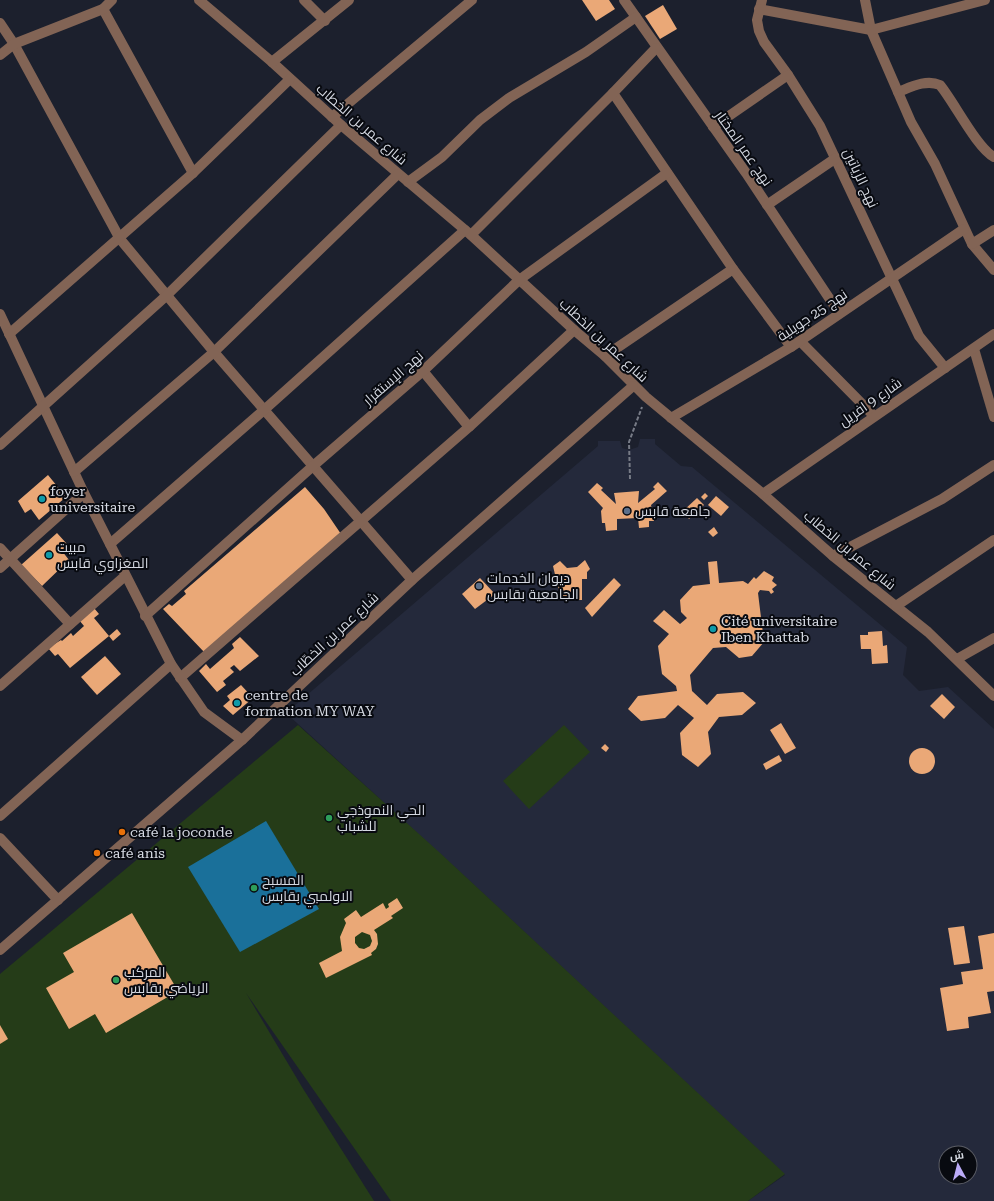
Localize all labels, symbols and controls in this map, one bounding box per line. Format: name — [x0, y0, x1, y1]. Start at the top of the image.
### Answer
street label: شارع عمر بن الخطاب — [313, 80, 411, 169]
street label: نهج عمر المختار — [711, 106, 776, 189]
street label: نهج الزياتين — [839, 146, 882, 211]
street label: نهج 25 جويلية — [774, 286, 850, 345]
street label: شارع عمر بن الخطاب — [556, 295, 651, 386]
street label: نهج الإستقرار — [359, 348, 427, 410]
street label: شارع 9 افريل — [835, 374, 905, 430]
place label: foyer universitaire — [50, 483, 135, 515]
marker: foyer universitaire — [37, 494, 47, 504]
place label: جامعة قابس — [635, 503, 710, 519]
marker: جامعة قابس — [622, 506, 632, 516]
street label: شارع عمر بن الخطاب — [800, 507, 899, 594]
place label: مبيت المغزاوي قابس — [57, 539, 148, 575]
marker: مبيت المغزاوي قابس — [44, 550, 54, 560]
place label: ديوان الخدمات الجامعية بقابس — [487, 570, 579, 602]
marker: ديوان الخدمات الجامعية بقابس — [474, 581, 484, 591]
street label: شارع عمر بن الخطّاب — [287, 589, 382, 680]
place label: Cité universitaire Iben Khattab — [721, 613, 837, 645]
marker: Cité universitaire Iben Khattab — [708, 624, 718, 634]
place label: centre de formation MY WAY — [245, 687, 375, 719]
marker: centre de formation MY WAY — [232, 698, 242, 708]
place label: الحي النموذجي للشباب — [337, 802, 425, 834]
marker: الحي النموذجي للشباب — [324, 813, 334, 823]
place label: café la joconde — [130, 824, 233, 840]
marker: café la joconde — [117, 827, 127, 837]
place label: café anis — [105, 845, 165, 861]
marker: café anis — [92, 848, 102, 858]
place label: المسبح الاولمبي بقابس — [262, 872, 353, 908]
marker: المسبح الاولمبي بقابس — [249, 883, 259, 893]
place label: المركب الرياضي بقابس — [124, 964, 209, 999]
marker: المركب الرياضي بقابس — [111, 975, 121, 985]
north arrow — [938, 1145, 978, 1185]
text: ش — [949, 1148, 965, 1163]

